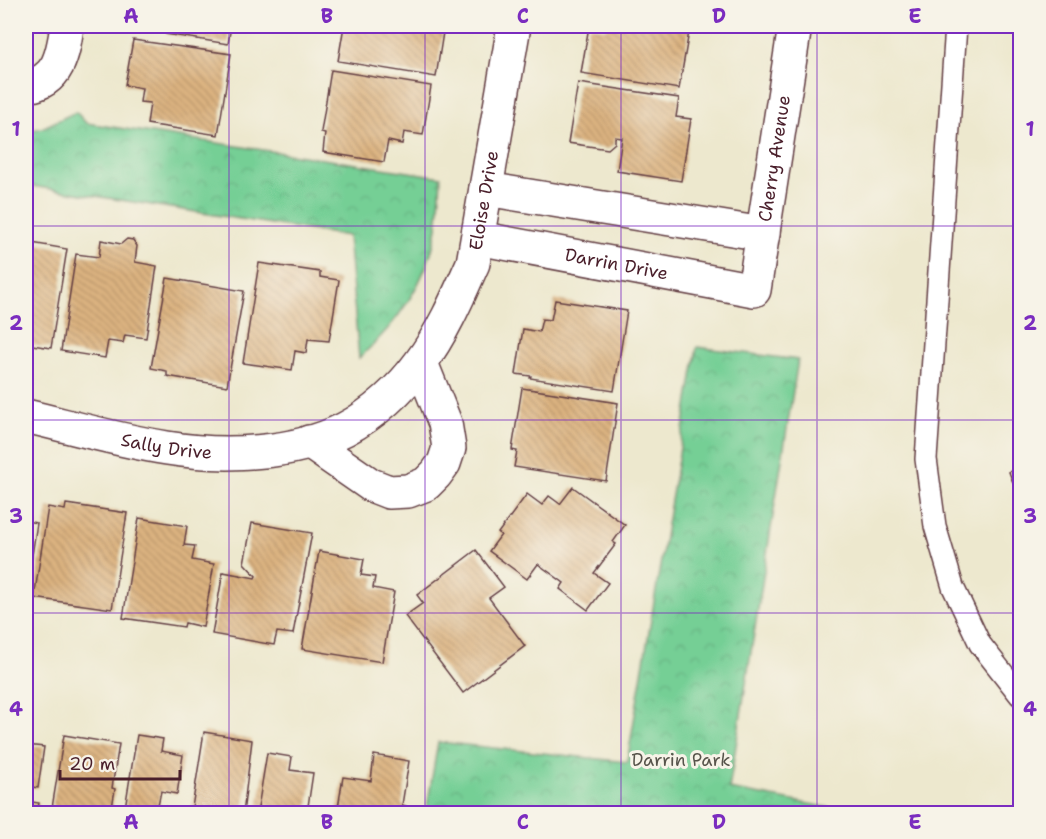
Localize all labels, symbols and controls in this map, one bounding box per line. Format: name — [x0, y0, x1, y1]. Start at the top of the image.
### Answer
text: A — [123, 3, 139, 29]
text: B — [321, 3, 333, 29]
text: C — [517, 3, 529, 29]
text: D — [712, 3, 726, 29]
text: E — [908, 3, 922, 29]
street label: Cherry Avenue — [753, 94, 796, 223]
text: 1 — [11, 116, 21, 142]
text: 1 — [1025, 116, 1035, 142]
street label: Eloise Drive — [463, 149, 504, 252]
street label: Darrin Drive — [563, 243, 670, 286]
text: 2 — [9, 310, 23, 336]
text: 2 — [1023, 310, 1037, 336]
street label: Sally Drive — [119, 428, 213, 465]
text: 3 — [9, 503, 23, 529]
text: 3 — [1023, 503, 1037, 529]
text: 4 — [9, 696, 23, 722]
text: 4 — [1023, 696, 1037, 722]
scale bar — [60, 743, 180, 781]
park label: Darrin Park — [632, 748, 730, 772]
text: 20 m — [69, 752, 115, 776]
text: A — [123, 809, 139, 835]
text: B — [321, 809, 333, 835]
text: C — [517, 809, 529, 835]
text: D — [712, 809, 726, 835]
text: E — [908, 809, 922, 835]

